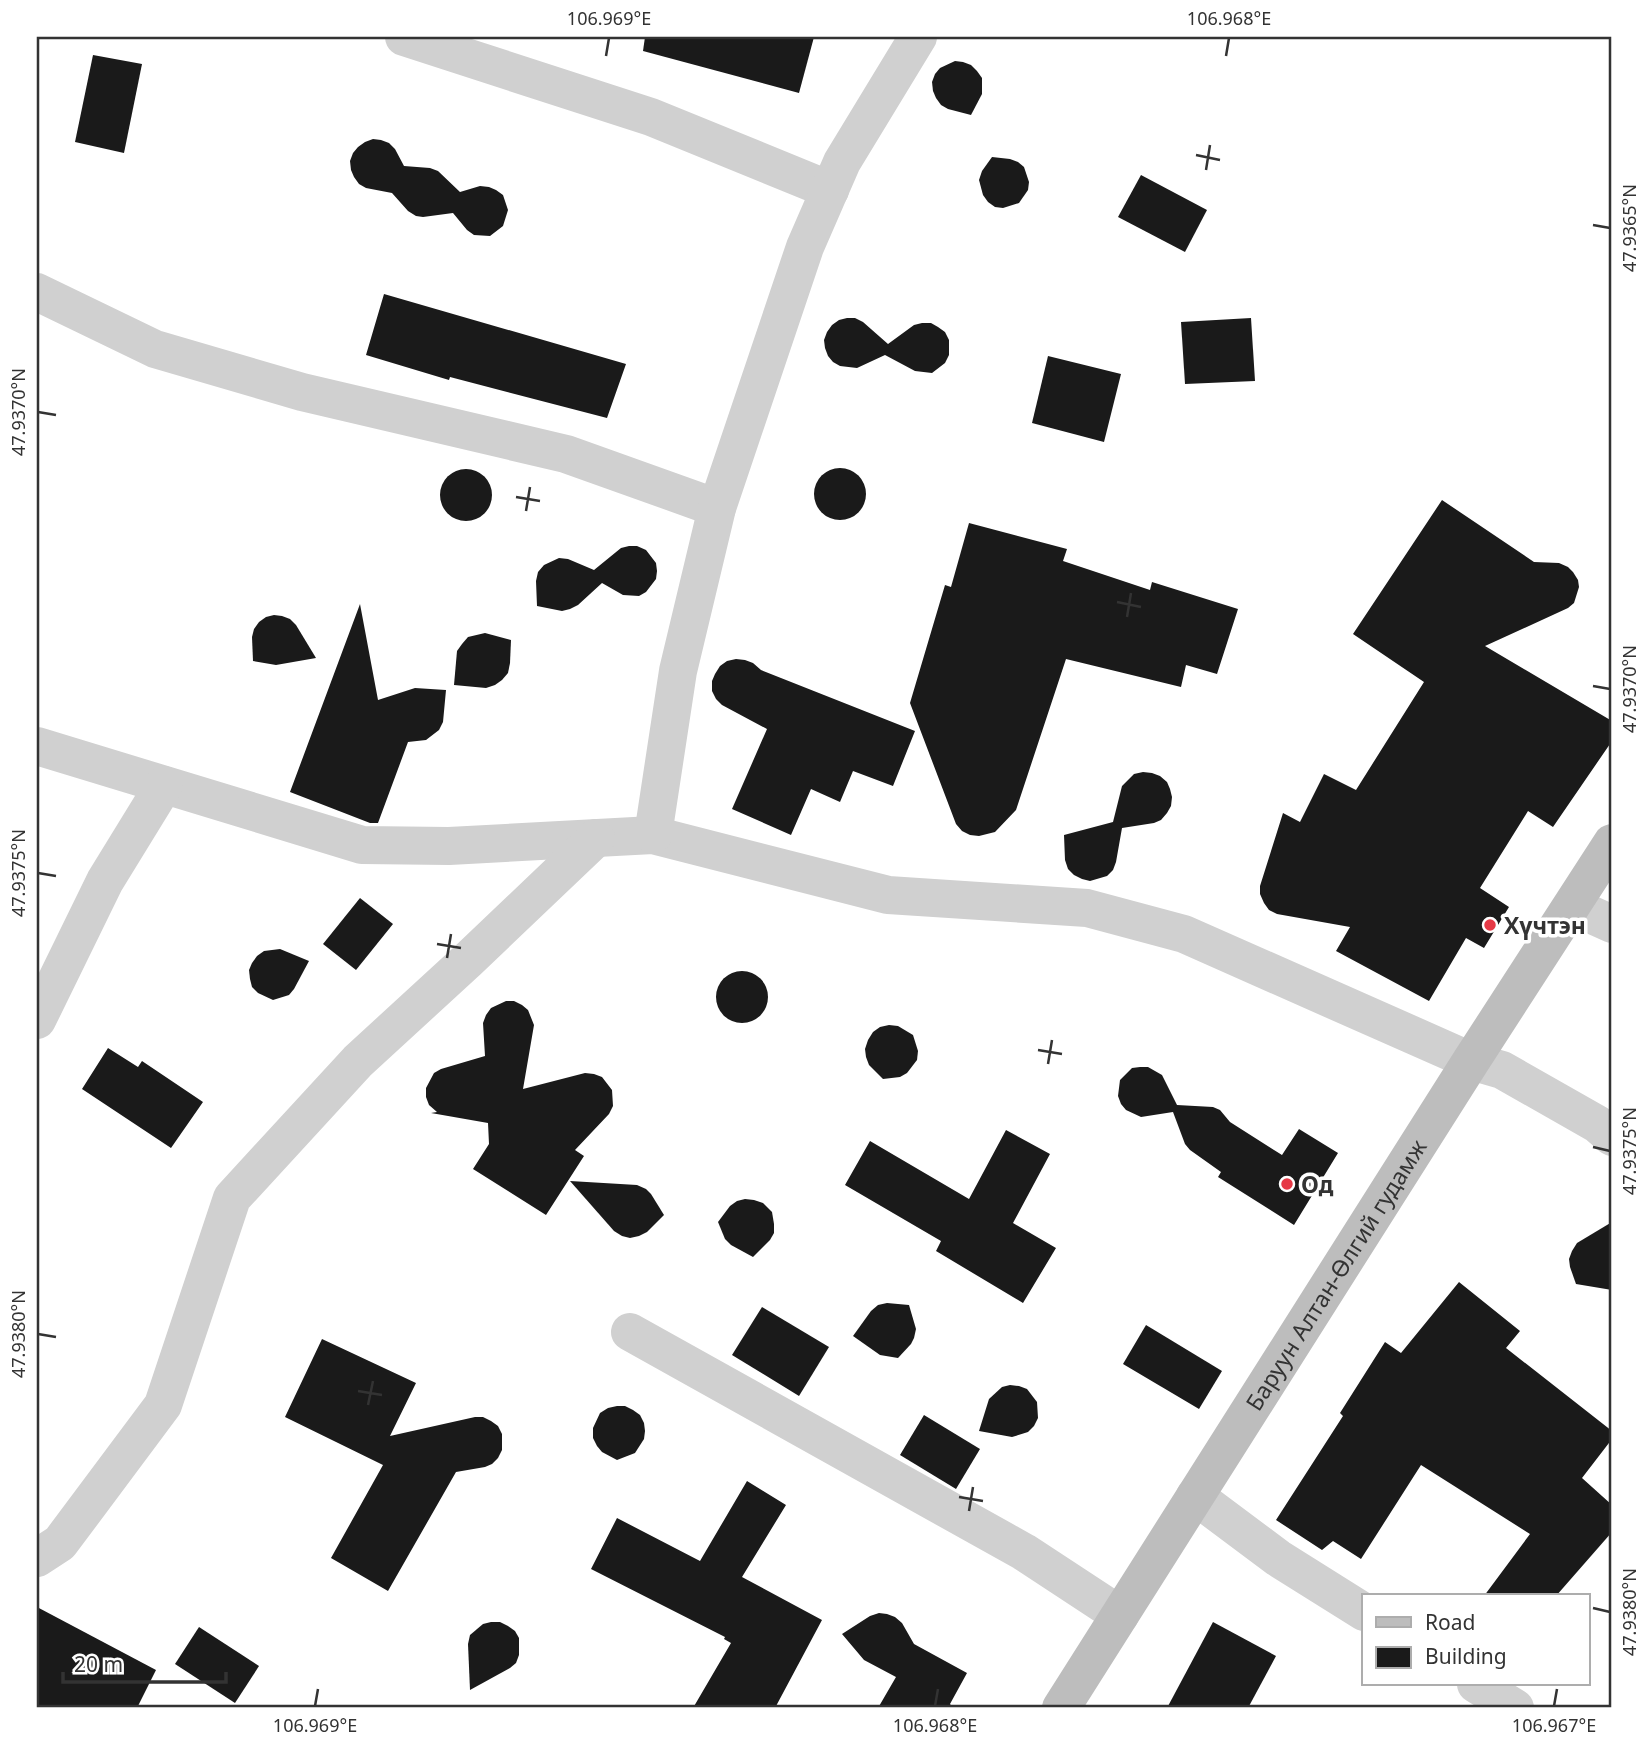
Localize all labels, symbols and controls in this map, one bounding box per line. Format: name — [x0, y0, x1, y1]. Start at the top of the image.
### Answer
text: 106.969°E — [567, 6, 651, 30]
text: 106.968°E — [1187, 6, 1271, 30]
text: 47.9365°N — [1617, 184, 1641, 272]
text: 47.9370°N — [6, 368, 30, 456]
text: 47.9370°N — [1617, 645, 1641, 733]
text: 47.9375°N — [6, 829, 30, 917]
place label: Хүчтэн — [1504, 909, 1586, 941]
marker: Хүчтэн — [1482, 917, 1498, 933]
text: 47.9375°N — [1617, 1107, 1641, 1195]
street label: Баруун Алтан-Өлгий гудамж — [1238, 1132, 1434, 1416]
place label: Од — [1301, 1168, 1334, 1200]
marker: Од — [1279, 1176, 1295, 1192]
text: 47.9380°N — [6, 1290, 30, 1378]
text: 47.9380°N — [1617, 1568, 1641, 1656]
legend — [1362, 1594, 1590, 1686]
text: Road — [1425, 1608, 1475, 1636]
scale bar — [63, 1640, 226, 1684]
text: Building — [1425, 1642, 1507, 1670]
text: 20 m — [74, 1650, 123, 1678]
text: 106.969°E — [273, 1713, 357, 1737]
text: 106.968°E — [893, 1713, 977, 1737]
text: 106.967°E — [1512, 1713, 1596, 1737]

